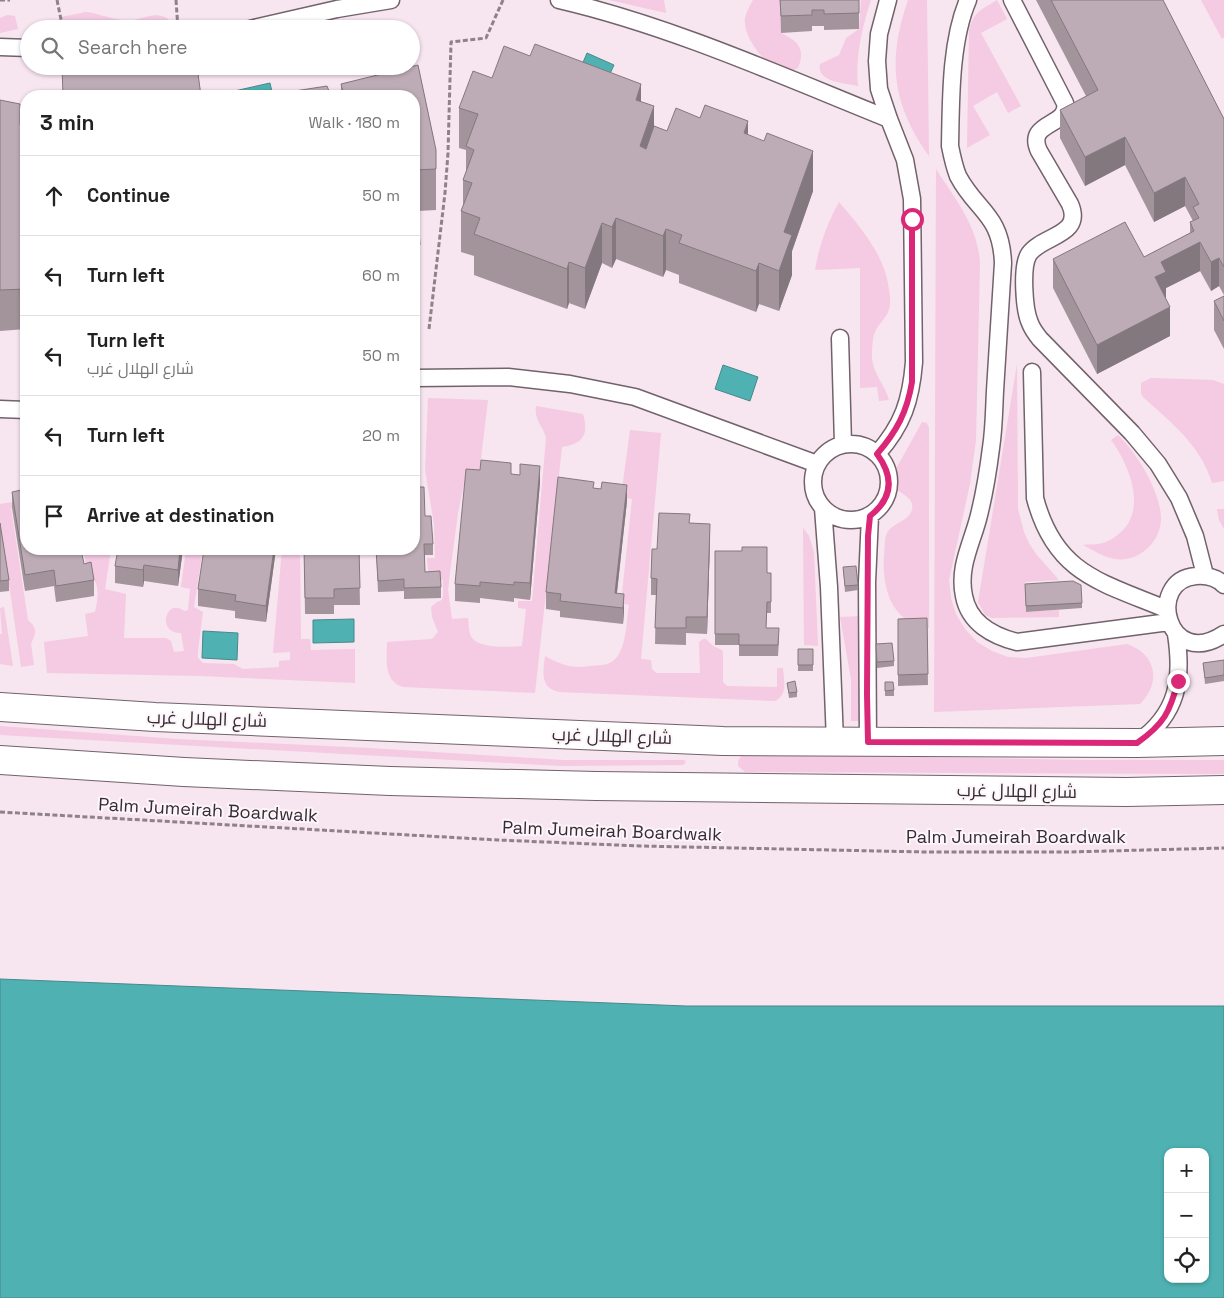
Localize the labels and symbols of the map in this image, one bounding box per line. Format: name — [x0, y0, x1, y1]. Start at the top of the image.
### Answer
route start — [901, 208, 924, 231]
route end — [1167, 670, 1190, 693]
street label: شارع الهلال غرب — [147, 705, 267, 733]
street label: شارع الهلال غرب — [552, 722, 672, 750]
street label: شارع الهلال غرب — [957, 778, 1077, 804]
street label: Palm Jumeirah Boardwalk — [98, 792, 319, 827]
street label: Palm Jumeirah Boardwalk — [502, 815, 723, 846]
street label: Palm Jumeirah Boardwalk — [906, 825, 1126, 848]

